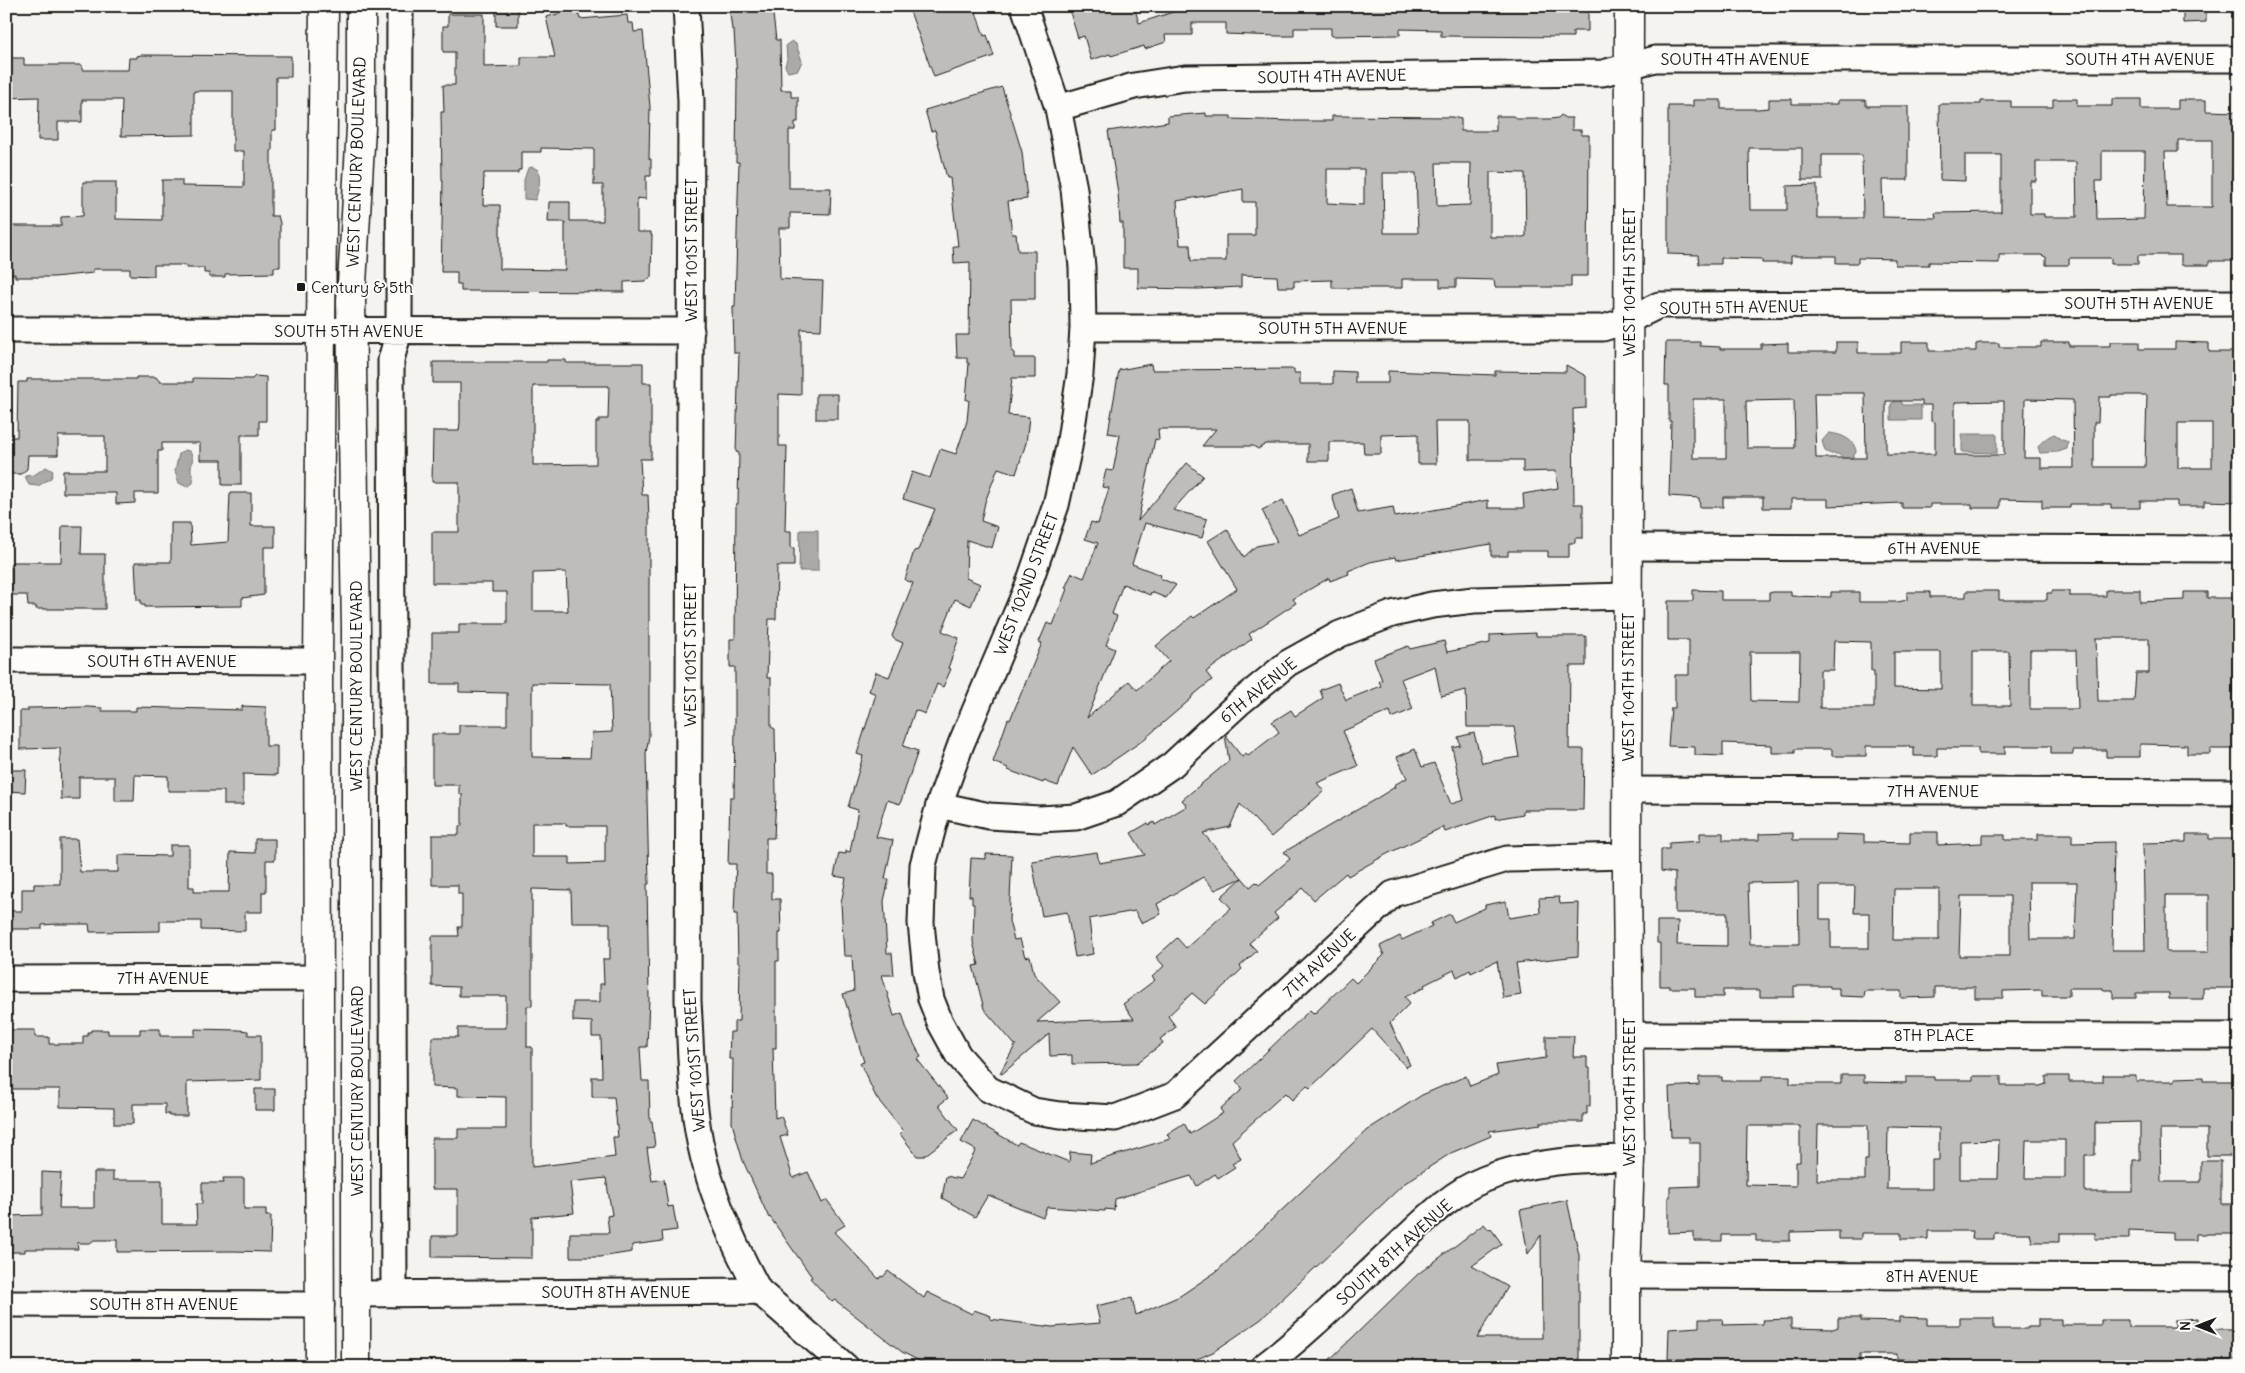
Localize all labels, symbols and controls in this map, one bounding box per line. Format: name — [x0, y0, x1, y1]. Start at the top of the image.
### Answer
street label: SOUTH 4TH AVENUE — [1660, 49, 1810, 69]
street label: SOUTH 4TH AVENUE — [2065, 49, 2215, 69]
street label: WEST CENTURY BOULEVARD — [342, 56, 370, 268]
street label: SOUTH 4TH AVENUE — [1257, 65, 1407, 87]
street label: WEST 101ST STREET — [681, 178, 701, 322]
street label: WEST 104TH STREET — [1619, 208, 1639, 356]
place label: Century & 5th — [311, 277, 413, 297]
marker: Century & 5th — [295, 281, 307, 293]
street label: SOUTH 5TH AVENUE — [2064, 293, 2214, 313]
street label: SOUTH 5TH AVENUE — [1659, 296, 1809, 318]
street label: SOUTH 5TH AVENUE — [1258, 318, 1408, 338]
street label: SOUTH 5TH AVENUE — [274, 321, 424, 341]
street label: WEST 102ND STREET — [990, 510, 1062, 658]
street label: 6TH AVENUE — [1887, 538, 1981, 558]
street label: WEST CENTURY BOULEVARD — [346, 580, 366, 792]
street label: WEST 101ST STREET — [680, 583, 700, 727]
street label: WEST 104TH STREET — [1618, 613, 1638, 761]
street label: SOUTH 6TH AVENUE — [87, 651, 237, 671]
street label: 6TH AVENUE — [1215, 653, 1301, 727]
street label: 7TH AVENUE — [1887, 781, 1979, 801]
street label: 7TH AVENUE — [1279, 924, 1359, 1002]
street label: 7TH AVENUE — [117, 968, 209, 988]
street label: WEST CENTURY BOULEVARD — [347, 985, 367, 1197]
street label: WEST 101ST STREET — [679, 988, 709, 1132]
street label: WEST 104TH STREET — [1619, 1018, 1639, 1166]
street label: 8TH PLACE — [1893, 1025, 1975, 1045]
street label: SOUTH 8TH AVENUE — [1332, 1195, 1456, 1309]
street label: 8TH AVENUE — [1885, 1266, 1979, 1286]
street label: SOUTH 8TH AVENUE — [541, 1282, 691, 1302]
street label: SOUTH 8TH AVENUE — [89, 1294, 239, 1314]
north arrow — [2172, 1300, 2222, 1350]
text: N — [2176, 1321, 2194, 1331]

